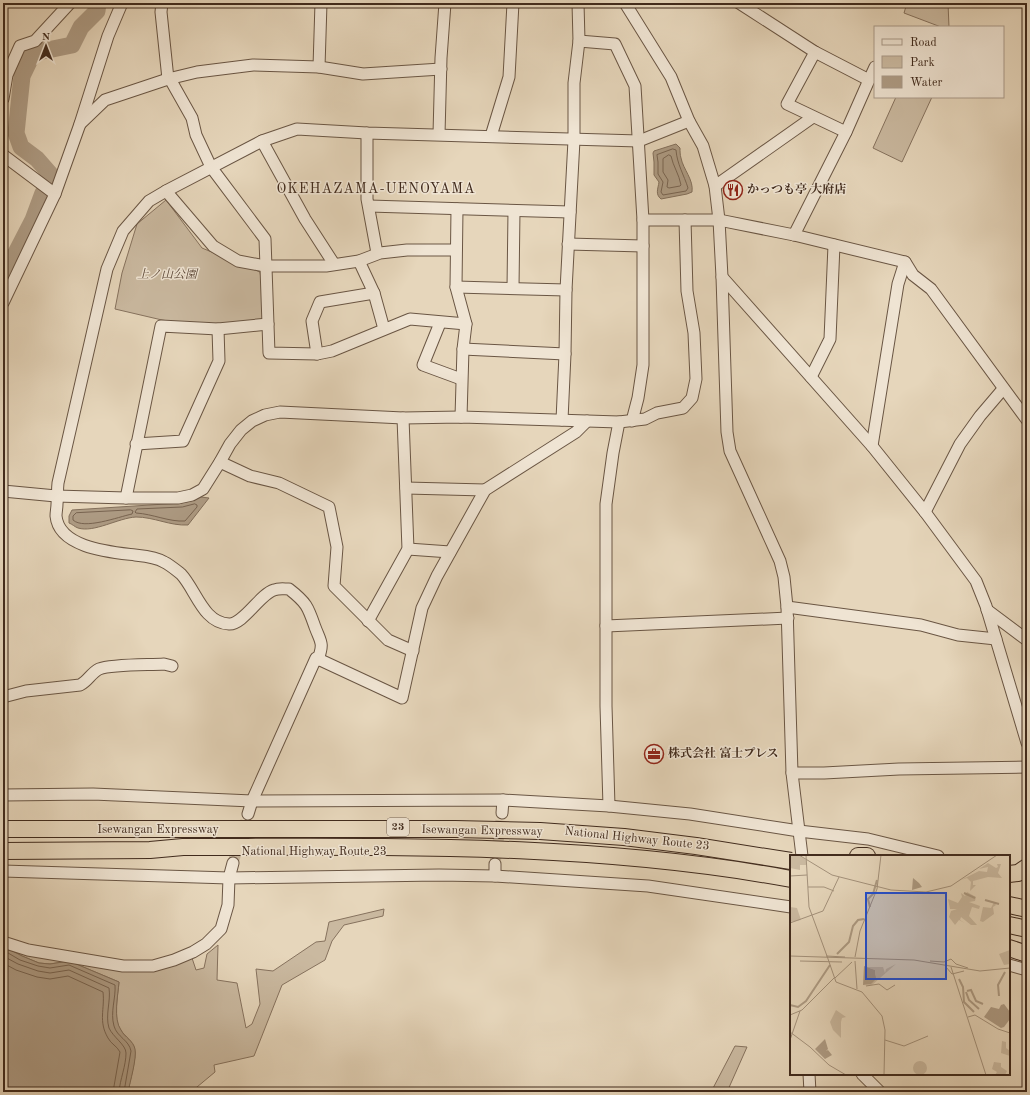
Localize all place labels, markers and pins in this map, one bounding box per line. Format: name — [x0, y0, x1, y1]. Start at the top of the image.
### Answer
restaurant icon: かっつも亭 大府店 — [722, 179, 744, 201]
place label: かっつも亭 大府店 — [747, 182, 846, 196]
office icon: 株式会社 富士プレス — [643, 743, 665, 765]
place label: 株式会社 富士プレス — [668, 746, 779, 760]

